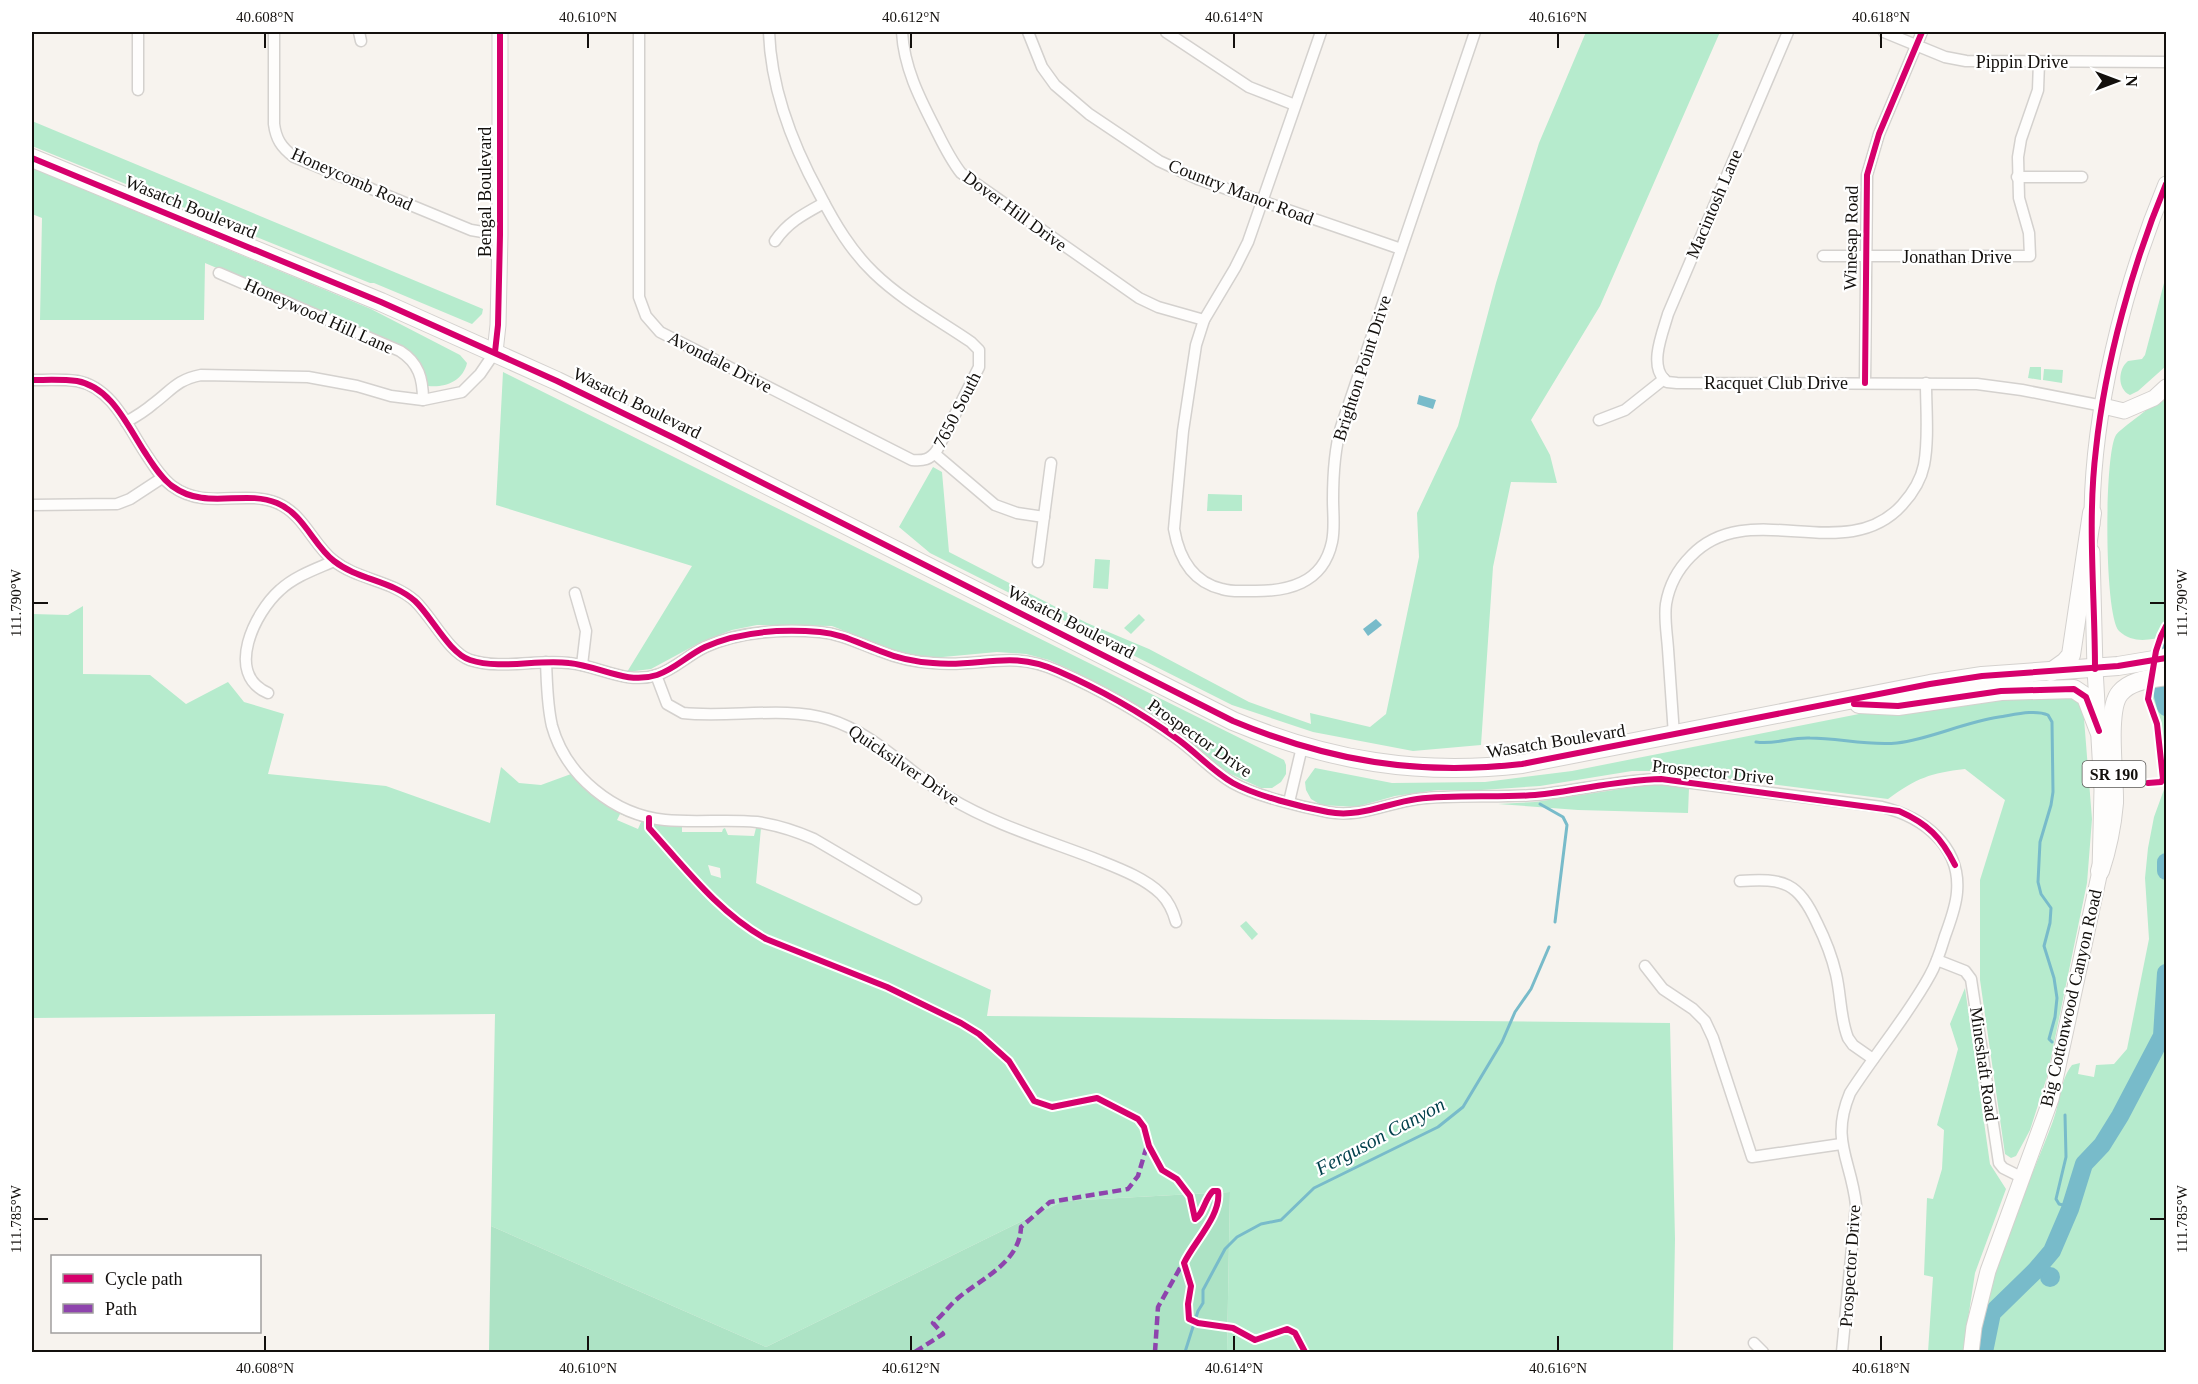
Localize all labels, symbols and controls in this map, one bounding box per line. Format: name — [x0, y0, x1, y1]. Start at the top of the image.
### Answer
text: 40.608°N — [236, 9, 294, 25]
text: 40.610°N — [559, 9, 617, 25]
text: 40.612°N — [882, 9, 940, 25]
text: 40.614°N — [1205, 9, 1263, 25]
text: 40.616°N — [1529, 9, 1587, 25]
text: 40.618°N — [1852, 9, 1910, 25]
north arrow — [2087, 51, 2147, 111]
street label: Pippin Drive — [1976, 52, 2068, 72]
text: N — [2123, 75, 2140, 87]
street label: Bengal Boulevard — [475, 127, 495, 257]
street label: Honeycomb Road — [288, 143, 416, 215]
street label: Macintosh Lane — [1682, 146, 1746, 262]
street label: Country Manor Road — [1166, 155, 1316, 229]
street label: Dover Hill Drive — [959, 167, 1071, 255]
street label: Wasatch Boulevard — [122, 172, 260, 242]
street label: Winesap Road — [1840, 185, 1862, 291]
street label: Jonathan Drive — [1902, 247, 2012, 267]
street label: Honeywood Hill Lane — [241, 274, 397, 358]
street label: Brighton Point Drive — [1329, 293, 1395, 443]
street label: Avondale Drive — [665, 327, 775, 397]
street label: Wasatch Boulevard — [570, 363, 704, 443]
street label: 7650 South — [929, 369, 985, 451]
street label: Racquet Club Drive — [1704, 373, 1848, 393]
text: 111.790°W — [8, 568, 24, 637]
text: 111.790°W — [2174, 568, 2190, 637]
street label: Wasatch Boulevard — [1004, 581, 1138, 663]
street label: Prospector Drive — [1144, 695, 1256, 781]
street label: Wasatch Boulevard — [1485, 720, 1627, 762]
street label: Quicksilver Drive — [845, 721, 963, 809]
street label: Prospector Drive — [1651, 756, 1775, 788]
road number: SR 190 — [2082, 761, 2146, 787]
street label: Big Cottonwood Canyon Road — [2036, 887, 2106, 1109]
street label: Mineshaft Road — [1966, 1005, 2002, 1123]
water label: Ferguson Canyon — [1311, 1093, 1449, 1181]
text: 111.785°W — [8, 1184, 24, 1253]
text: 111.785°W — [2174, 1184, 2190, 1253]
street label: Prospector Drive — [1836, 1204, 1864, 1328]
legend — [51, 1255, 261, 1333]
text: Cycle path — [105, 1269, 182, 1289]
text: Path — [105, 1299, 137, 1319]
text: 40.608°N — [236, 1360, 294, 1376]
text: 40.610°N — [559, 1360, 617, 1376]
text: 40.612°N — [882, 1360, 940, 1376]
text: 40.614°N — [1205, 1360, 1263, 1376]
text: 40.616°N — [1529, 1360, 1587, 1376]
text: 40.618°N — [1852, 1360, 1910, 1376]

